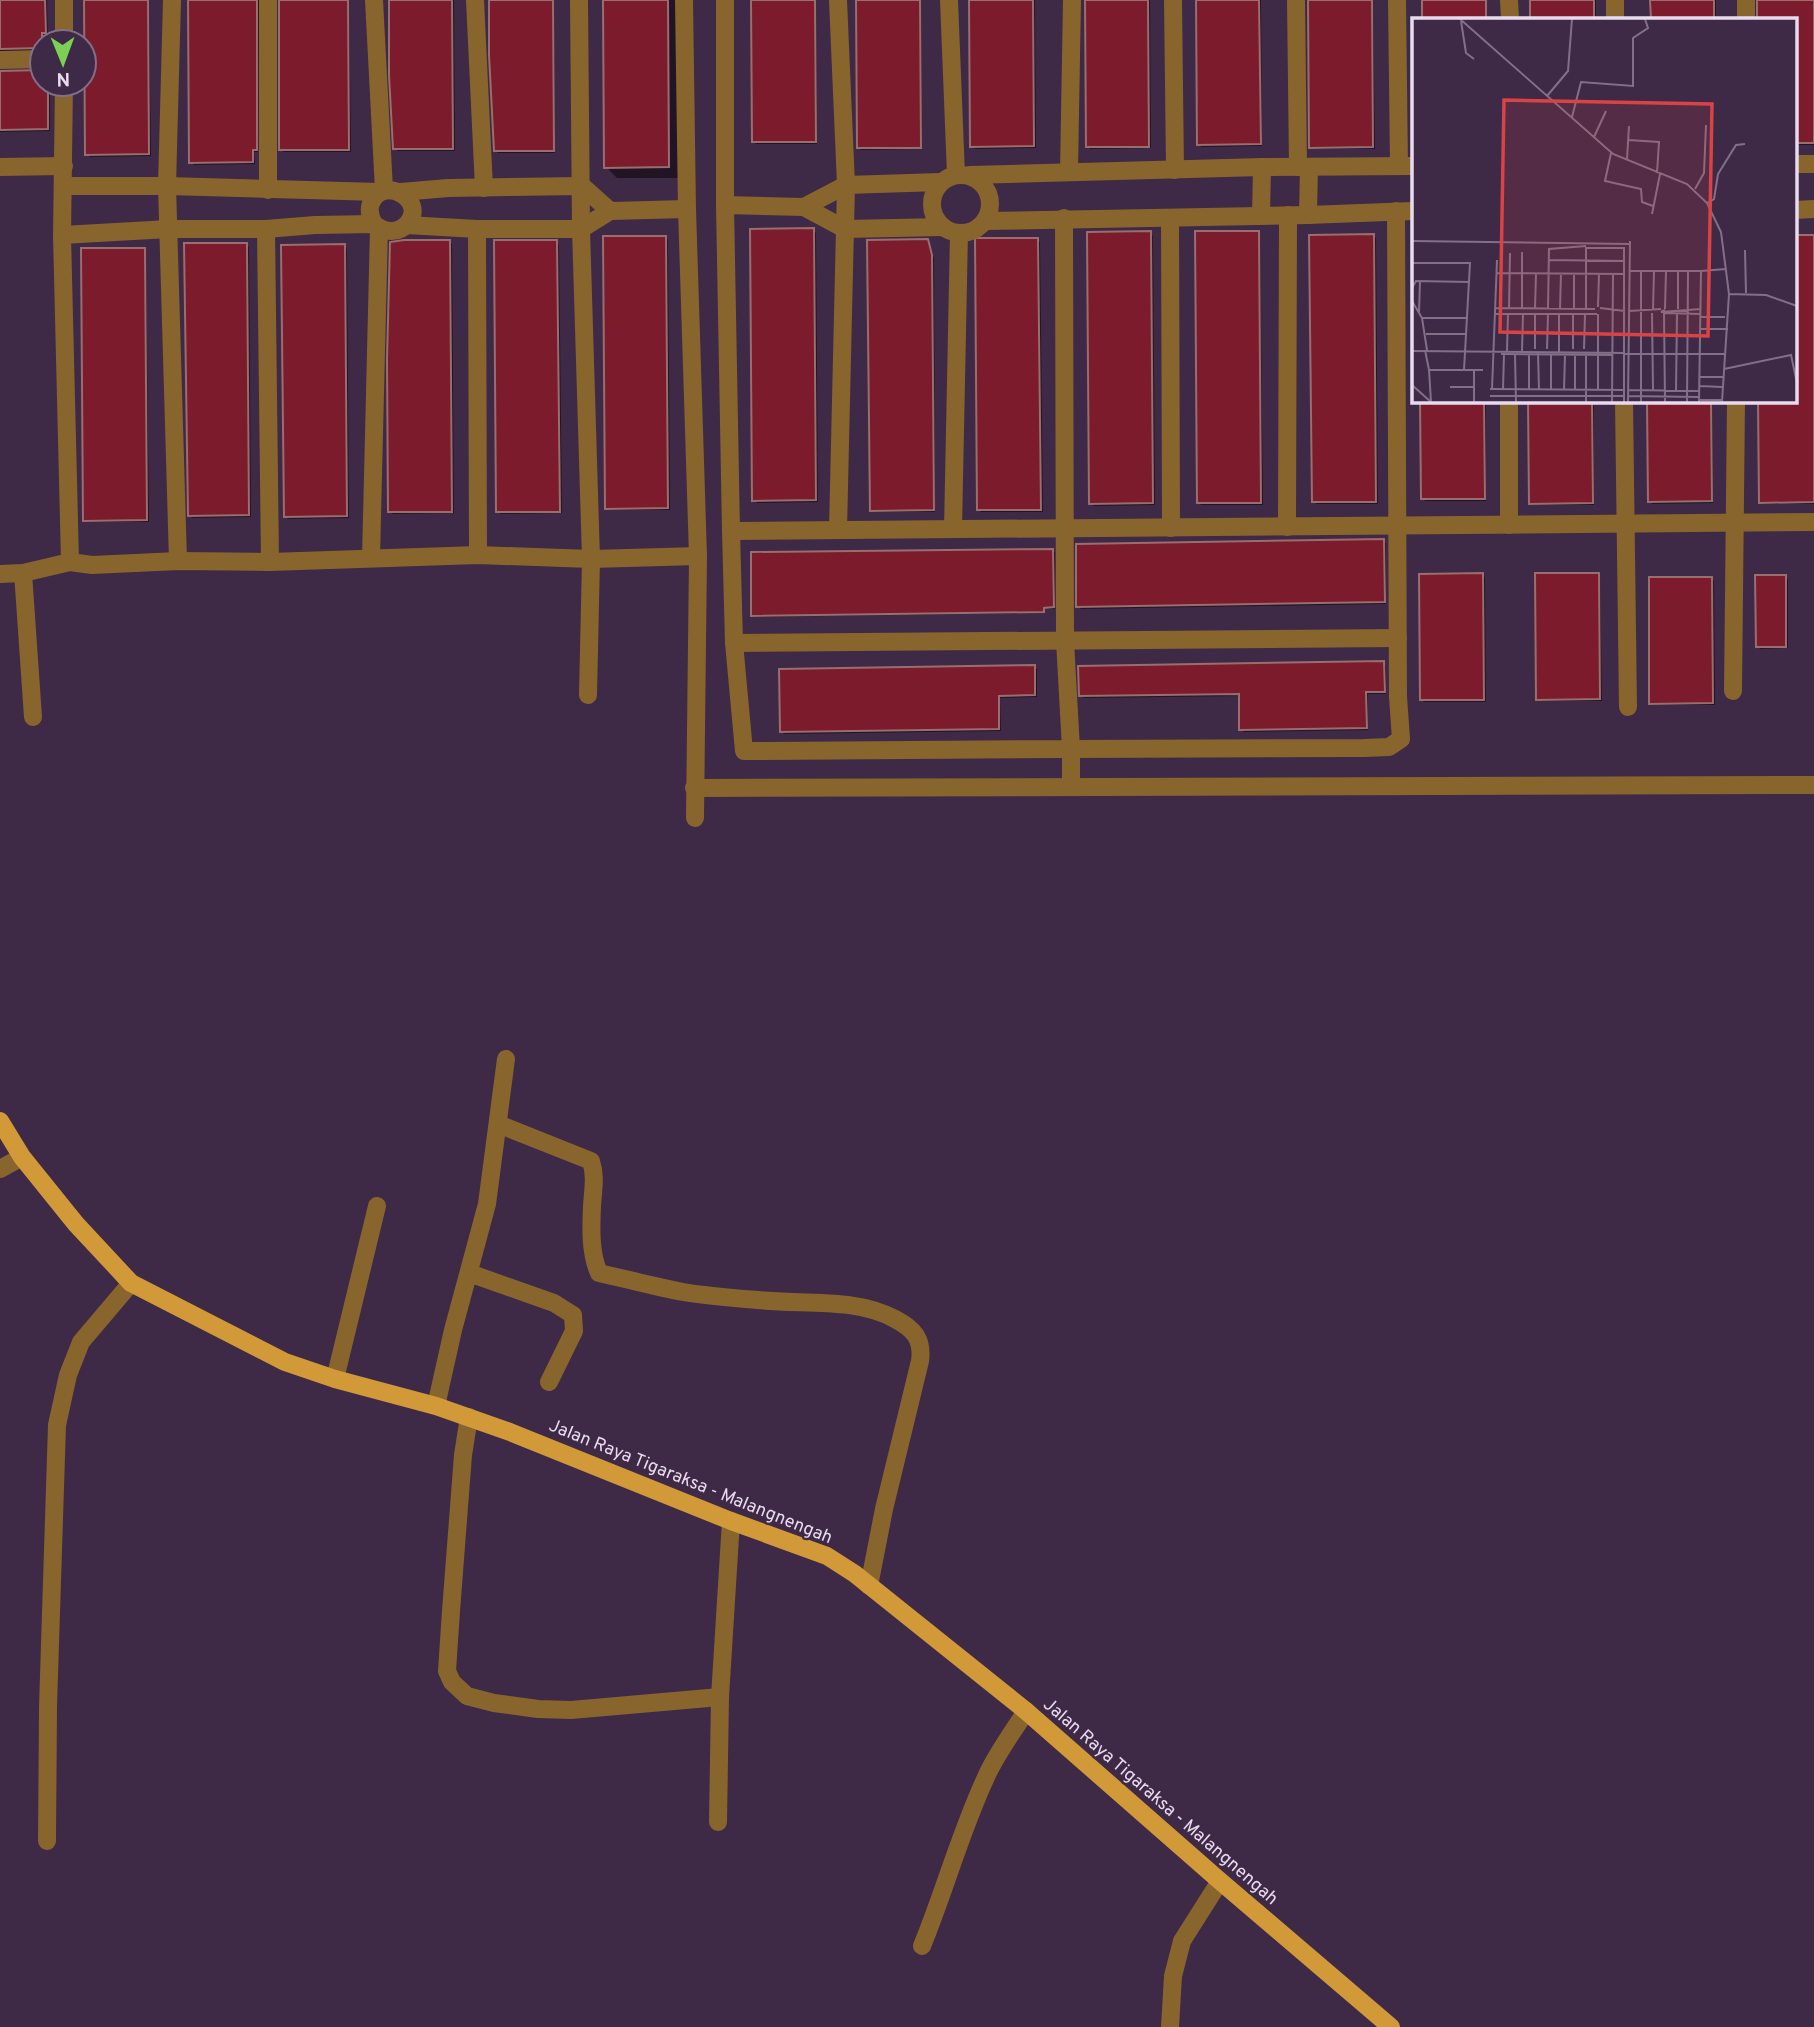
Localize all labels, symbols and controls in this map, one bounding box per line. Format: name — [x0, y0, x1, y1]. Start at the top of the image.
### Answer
inset map — [1412, 18, 1797, 402]
north arrow — [28, 28, 98, 98]
text: N — [56, 66, 70, 90]
street label: Jalan Raya Tigaraksa - Malangnengah — [545, 1415, 836, 1550]
street label: Jalan Raya Tigaraksa - Malangnengah — [1038, 1694, 1282, 1911]

